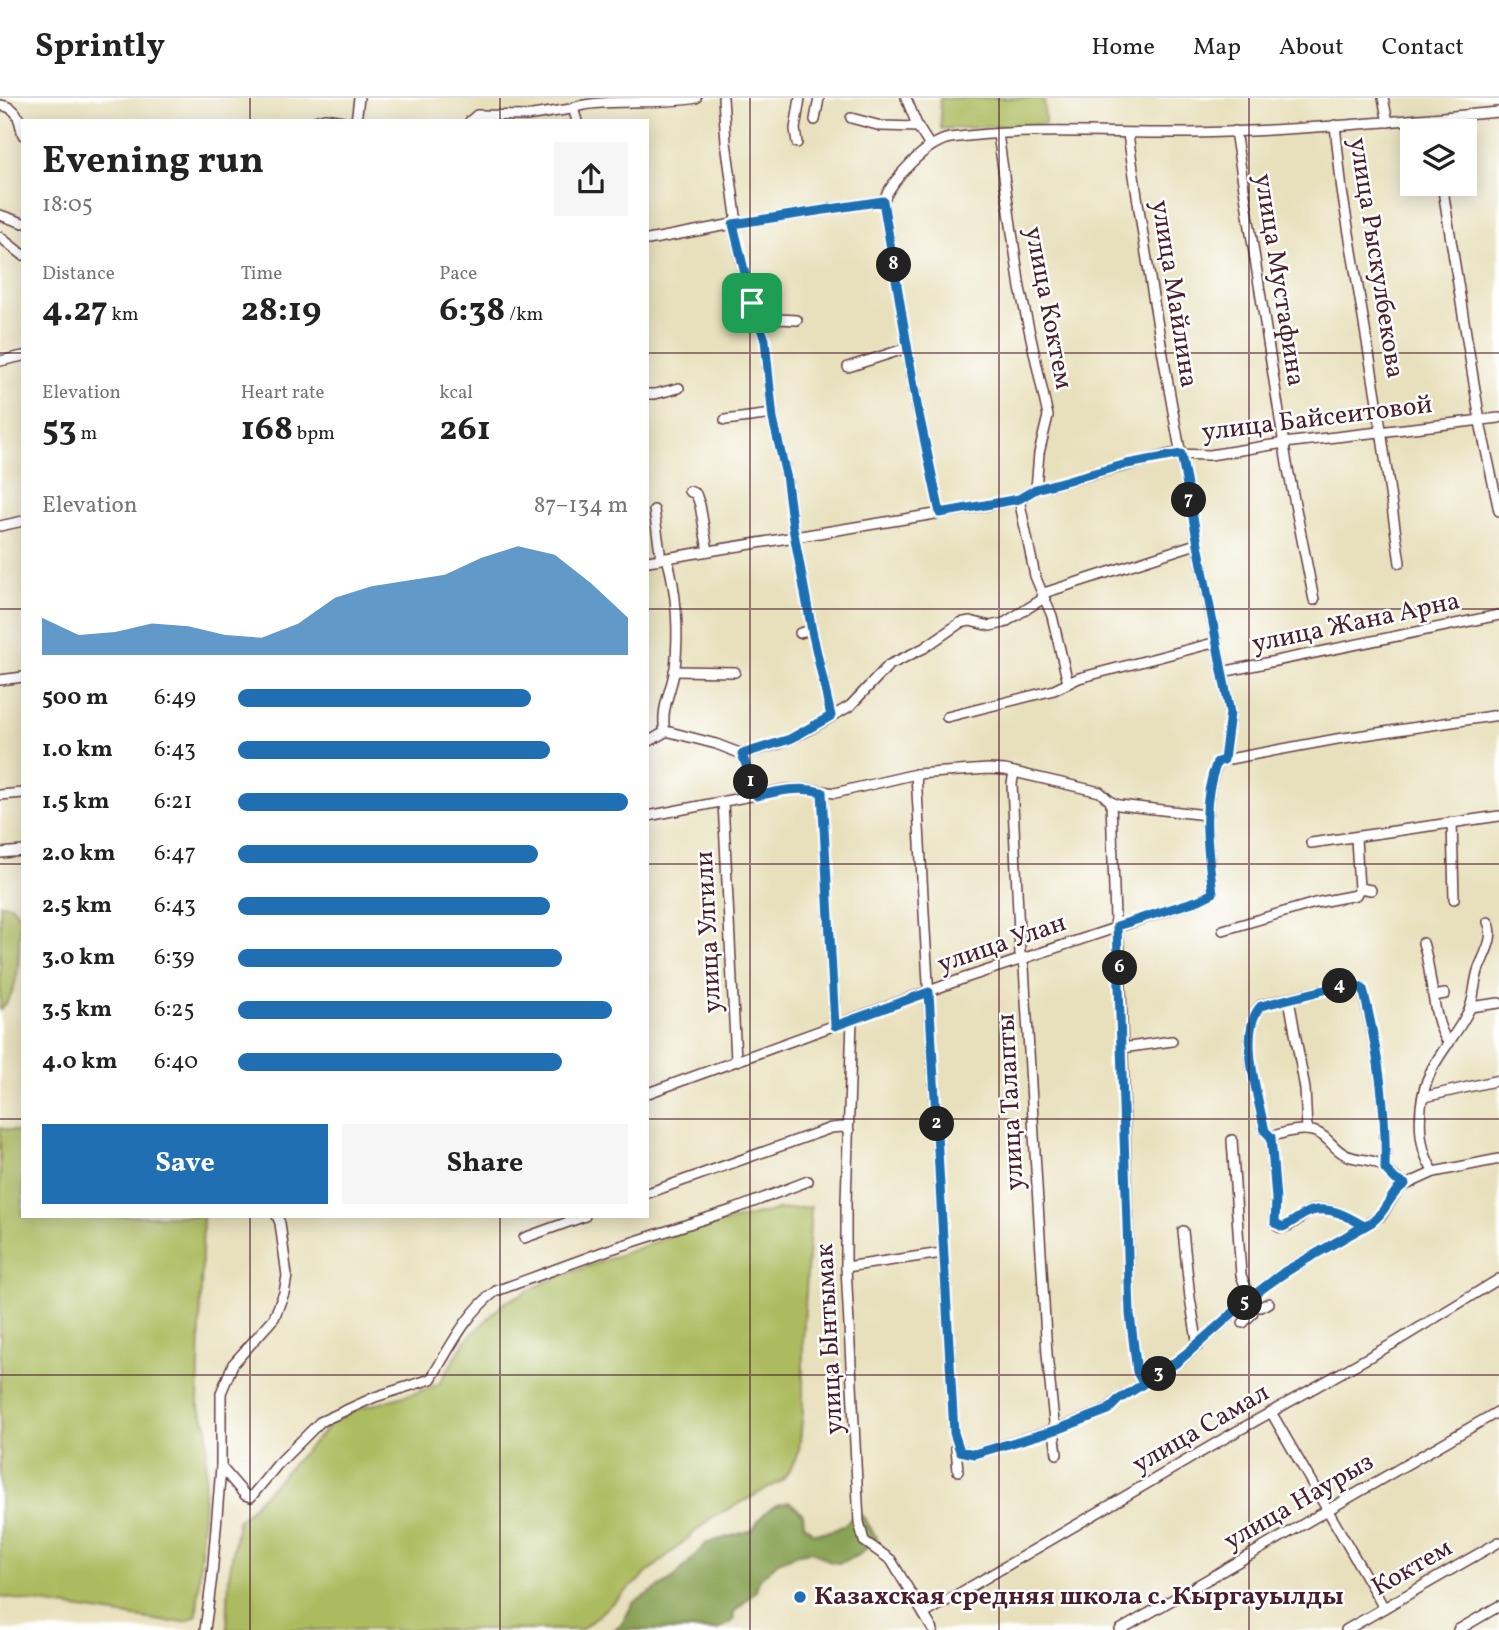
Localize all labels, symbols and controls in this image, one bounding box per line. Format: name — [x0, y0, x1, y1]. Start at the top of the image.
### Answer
text: Sprintly — [35, 25, 165, 71]
text: Home — [1091, 31, 1155, 65]
text: Map — [1193, 31, 1241, 65]
text: About — [1279, 31, 1344, 65]
text: Contact — [1382, 31, 1464, 65]
map controls — [1400, 119, 1477, 196]
button: layers — [1400, 119, 1477, 196]
street label: улица Рыскулбекова — [1339, 135, 1413, 381]
text: Evening run — [42, 136, 264, 189]
button: share — [554, 142, 628, 216]
street label: улица Мустафина — [1244, 171, 1314, 389]
text: 18:05 — [42, 189, 93, 221]
street label: улица Майлина — [1141, 198, 1207, 390]
street label: улица Коктем — [1015, 224, 1081, 393]
pin: 8 — [876, 248, 912, 282]
text: 8 — [888, 251, 899, 277]
text: Distance — [42, 261, 115, 287]
text: Time — [241, 261, 282, 287]
text: Pace — [439, 261, 477, 287]
pin — [722, 273, 782, 333]
icon: arrive — [733, 284, 771, 322]
text: 4.27 — [42, 287, 108, 335]
text: 28:19 — [241, 287, 321, 335]
text: 6:38 — [439, 287, 505, 335]
text: km — [108, 302, 139, 328]
text: /km — [505, 302, 543, 328]
text: Elevation — [42, 380, 121, 406]
text: Heart rate — [241, 380, 325, 406]
text: kcal — [439, 380, 473, 406]
street label: улица Байсеитовой — [1200, 387, 1434, 451]
text: 53 — [42, 406, 77, 454]
text: 168 — [241, 406, 293, 454]
text: 261 — [439, 406, 491, 454]
text: m — [77, 421, 97, 447]
text: bpm — [293, 421, 335, 447]
pin: 7 — [1172, 482, 1206, 518]
text: 7 — [1184, 486, 1193, 512]
text: Elevation — [42, 490, 138, 522]
text: 87–134 m — [534, 490, 628, 522]
street label: улица Жана Арна — [1249, 583, 1463, 663]
text: 500 m — [42, 682, 108, 714]
text: 6:49 — [154, 682, 196, 714]
text: 1.0 km — [42, 734, 113, 766]
text: 6:43 — [154, 734, 196, 766]
pin: 1 — [734, 764, 768, 800]
text: 1 — [747, 768, 754, 794]
text: 1.5 km — [42, 786, 109, 818]
text: 6:21 — [154, 786, 192, 818]
text: 2.0 km — [42, 838, 115, 870]
text: 6:47 — [154, 838, 196, 870]
street label: улица Улгили — [687, 850, 731, 1014]
text: 2.5 km — [42, 890, 112, 922]
text: 6:43 — [154, 890, 196, 922]
street label: улица Улан — [933, 905, 1071, 983]
text: 3.0 km — [42, 942, 115, 974]
text: 6:39 — [154, 942, 194, 974]
pin: 6 — [1102, 950, 1138, 986]
text: 6 — [1114, 954, 1125, 980]
pin: 4 — [1322, 968, 1358, 1004]
text: 4 — [1334, 972, 1345, 998]
text: 3.5 km — [42, 994, 112, 1026]
text: 6:25 — [154, 994, 194, 1026]
street label: улица Талапты — [988, 1013, 1034, 1191]
text: 4.0 km — [42, 1046, 117, 1078]
text: 6:40 — [154, 1046, 198, 1078]
pin: 2 — [920, 1107, 954, 1142]
text: 2 — [932, 1110, 941, 1136]
button: Save — [42, 1124, 328, 1204]
button: Share — [342, 1124, 628, 1204]
street label: улица Ынтымак — [807, 1242, 853, 1436]
pin: 5 — [1228, 1286, 1262, 1320]
text: 5 — [1240, 1289, 1249, 1315]
pin: 3 — [1142, 1356, 1176, 1392]
text: 3 — [1154, 1360, 1163, 1386]
street label: улица Самал — [1126, 1375, 1276, 1483]
street label: улица Наурыз — [1218, 1445, 1380, 1559]
street label: Коктем — [1365, 1530, 1459, 1605]
place label: Казахская средняя школа с. Кыргауылды — [814, 1579, 1344, 1615]
marker: Казахская средняя школа с. Кыргауылды — [792, 1589, 808, 1605]

